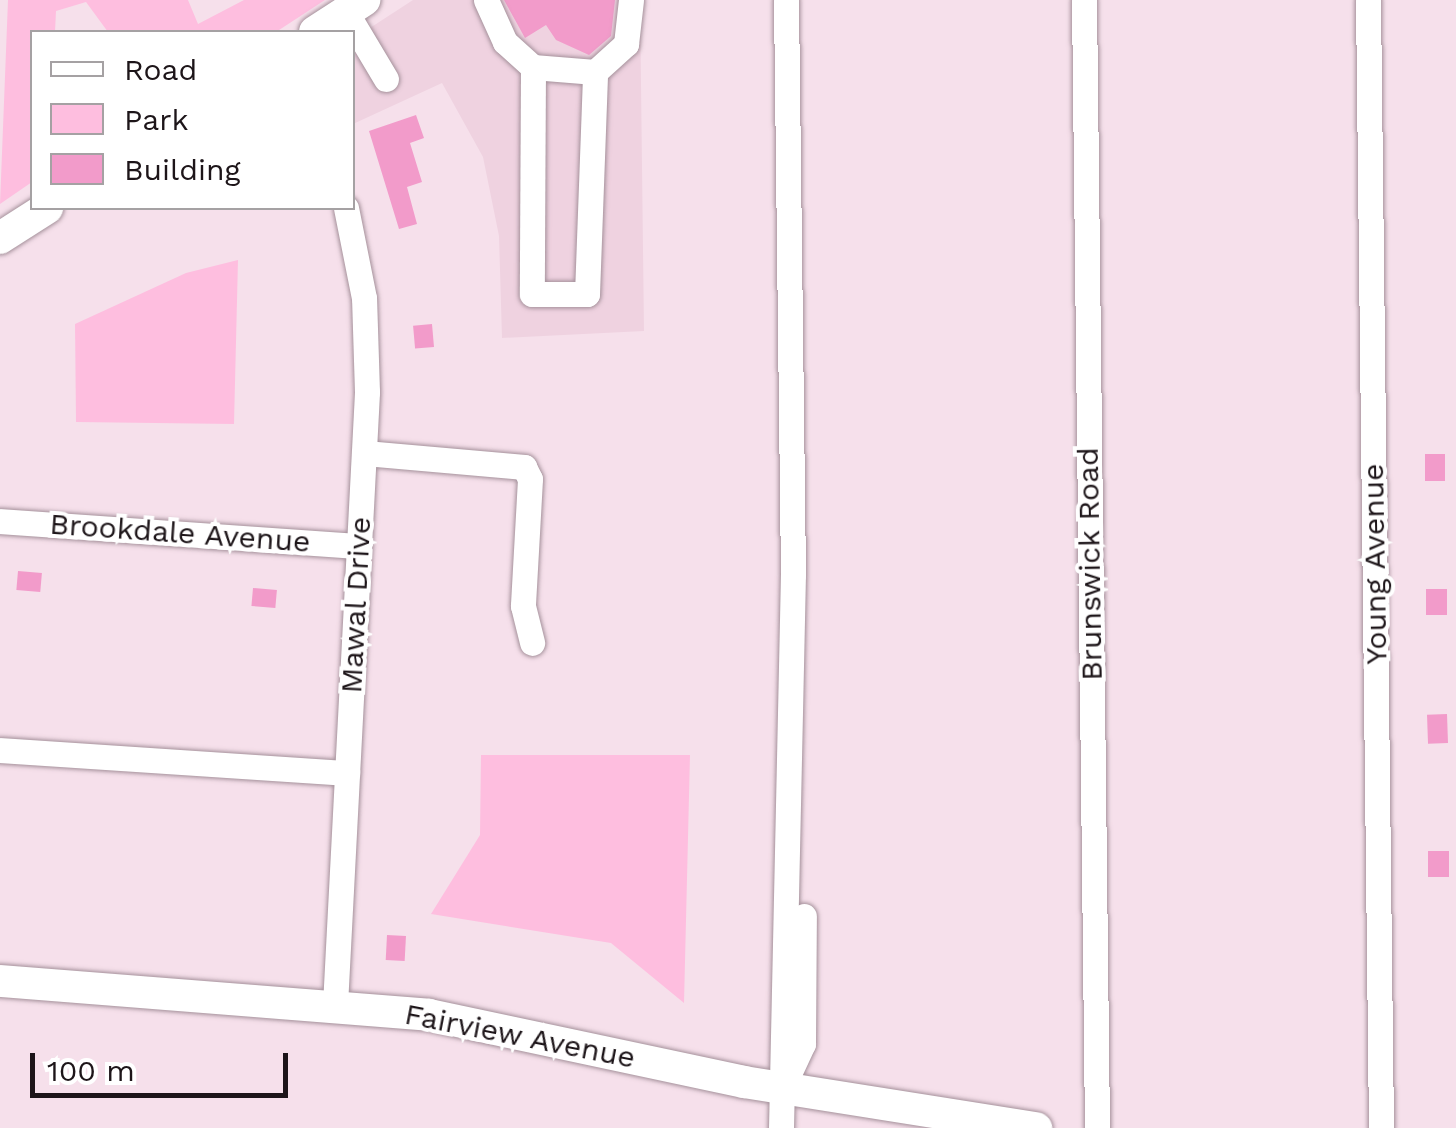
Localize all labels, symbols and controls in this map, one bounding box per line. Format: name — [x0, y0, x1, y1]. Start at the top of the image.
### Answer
legend — [30, 30, 355, 210]
text: Road — [124, 52, 197, 87]
text: Park — [124, 102, 189, 137]
text: Building — [124, 152, 241, 187]
street label: Brunswick Road — [1070, 447, 1110, 681]
street label: Young Avenue — [1355, 463, 1395, 665]
street label: Brookdale Avenue — [48, 506, 312, 560]
street label: Mawal Drive — [333, 515, 379, 695]
street label: Fairview Avenue — [401, 996, 639, 1076]
scale bar — [35, 1033, 292, 1095]
text: 100 m — [47, 1053, 135, 1088]

